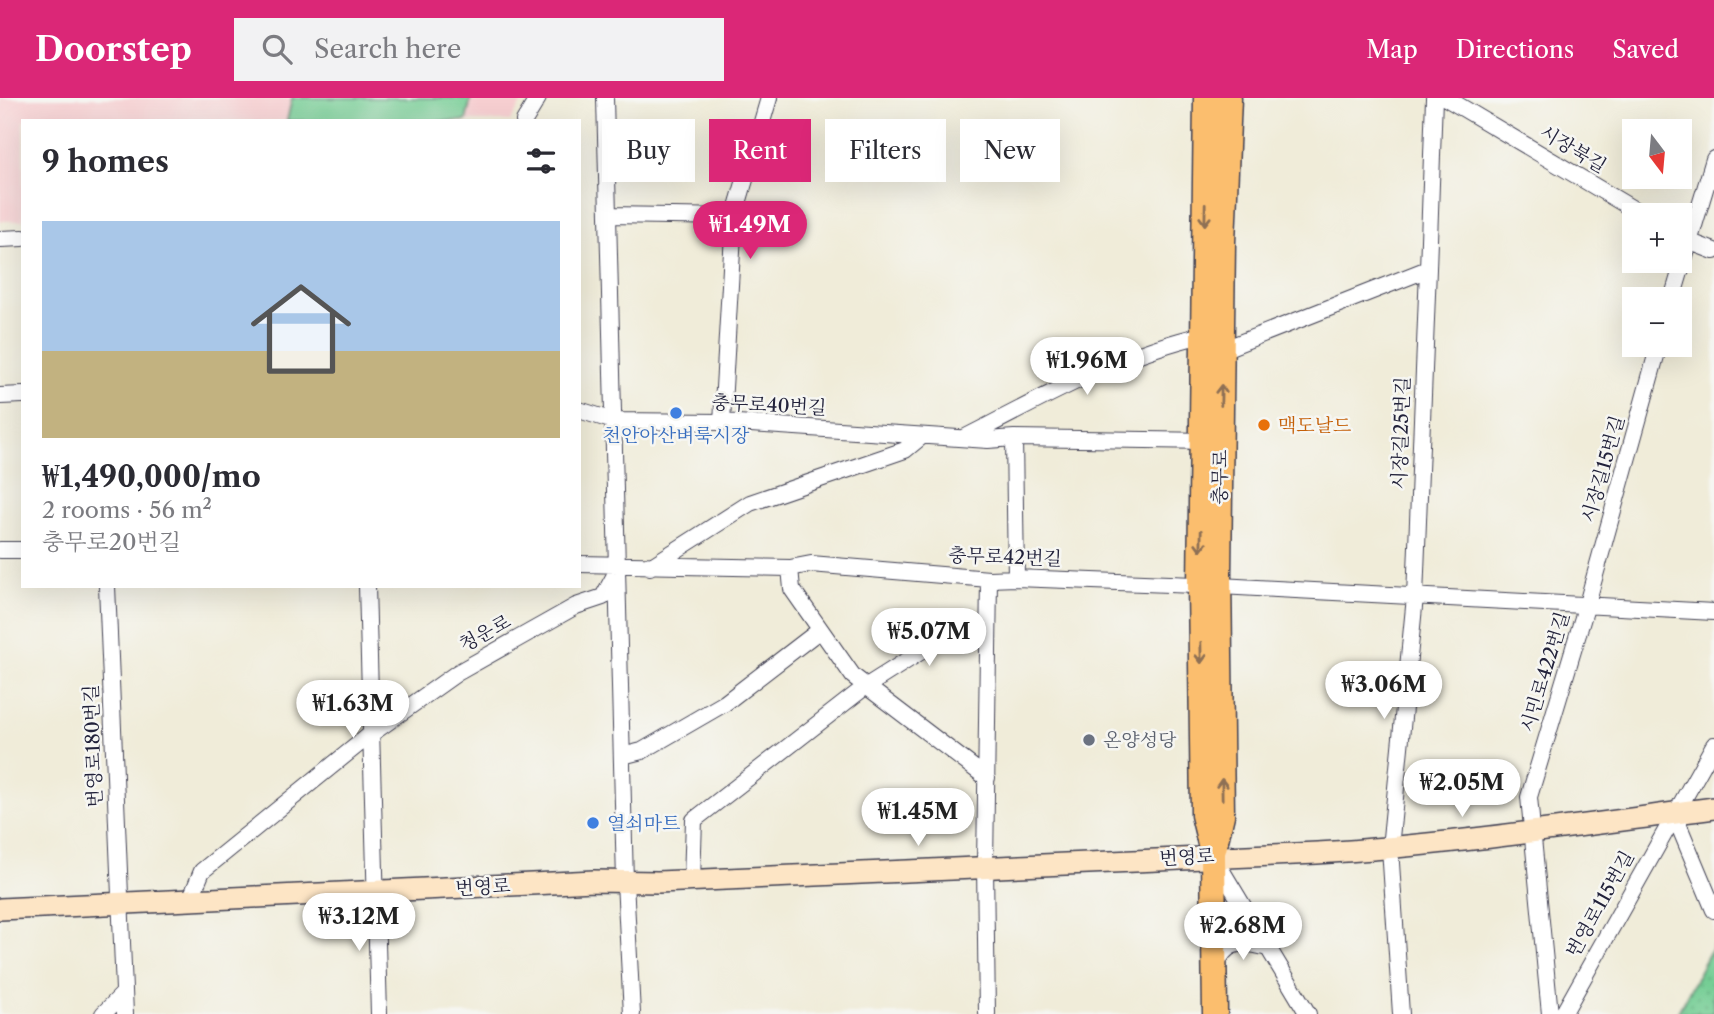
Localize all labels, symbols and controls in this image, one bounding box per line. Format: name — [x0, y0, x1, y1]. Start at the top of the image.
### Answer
search box — [234, 18, 724, 81]
text: Doorstep — [35, 29, 192, 70]
icon: search — [258, 30, 296, 68]
text: Search here — [314, 33, 461, 65]
text: Map — [1366, 35, 1418, 64]
text: Directions — [1456, 35, 1574, 64]
text: Saved — [1612, 35, 1679, 64]
chip: Buy — [602, 119, 695, 182]
chip: Rent — [709, 119, 811, 182]
chip: Filters — [825, 119, 946, 182]
chip: New — [960, 119, 1060, 182]
north arrow — [1622, 119, 1692, 189]
map controls — [1622, 119, 1692, 357]
street label: 시장북길 — [1536, 120, 1610, 178]
icon: filters — [522, 142, 560, 180]
text: 9 homes — [42, 143, 169, 180]
pin: ₩1.49M — [693, 202, 807, 261]
one-way arrow — [1198, 203, 1212, 226]
button: + — [1622, 203, 1692, 273]
text: ₩1.49M — [709, 210, 791, 238]
icon: home — [238, 266, 364, 392]
button: − — [1622, 287, 1692, 357]
pin: ₩1.96M — [1030, 338, 1144, 397]
text: ₩1.96M — [1046, 346, 1128, 374]
street label: 시장길25번길 — [1388, 376, 1414, 490]
one-way arrow — [1215, 384, 1228, 407]
street label: 충무로40번길 — [711, 391, 827, 419]
marker: 천안아산벼룩시장 — [668, 405, 684, 421]
street label: 시장길15번길 — [1577, 413, 1629, 525]
place label: 맥도날드 — [1278, 414, 1351, 437]
marker: 맥도날드 — [1256, 417, 1272, 433]
place label: 천안아산벼룩시장 — [603, 424, 750, 447]
street label: 충무로 — [1208, 449, 1232, 505]
text: ₩1,490,000/mo — [42, 458, 261, 495]
text: 2 rooms · 56 m² — [42, 496, 212, 524]
text: 충무로20번길 — [42, 528, 181, 556]
one-way arrow — [1194, 529, 1208, 552]
street label: 충무로42번길 — [948, 544, 1062, 570]
pin: ₩5.07M — [872, 608, 986, 668]
street label: 시민로422번길 — [1516, 609, 1574, 735]
street label: 청운로 — [455, 610, 515, 656]
text: ₩5.07M — [887, 617, 971, 645]
one-way arrow — [1194, 642, 1208, 665]
pin: ₩3.06M — [1327, 662, 1441, 721]
text: ₩3.06M — [1341, 670, 1427, 698]
pin: ₩1.63M — [296, 680, 410, 740]
street label: 번영로180번길 — [79, 684, 107, 808]
text: ₩1.63M — [312, 689, 394, 717]
place label: 온양성당 — [1103, 729, 1177, 752]
marker: 온양성당 — [1081, 732, 1097, 748]
pin: ₩2.05M — [1405, 760, 1519, 819]
text: ₩2.05M — [1420, 768, 1504, 796]
one-way arrow — [1215, 777, 1229, 800]
pin: ₩1.45M — [861, 788, 975, 848]
text: ₩1.45M — [877, 797, 959, 825]
place label: 열쇠마트 — [607, 812, 680, 835]
marker: 열쇠마트 — [585, 815, 601, 831]
street label: 번영로 — [1159, 844, 1215, 870]
street label: 번영로115번길 — [1561, 847, 1639, 961]
street label: 번영로 — [455, 874, 511, 900]
pin: ₩3.12M — [302, 894, 416, 953]
text: ₩3.12M — [318, 902, 400, 930]
pin: ₩2.68M — [1186, 902, 1300, 962]
text: ₩2.68M — [1200, 911, 1286, 939]

